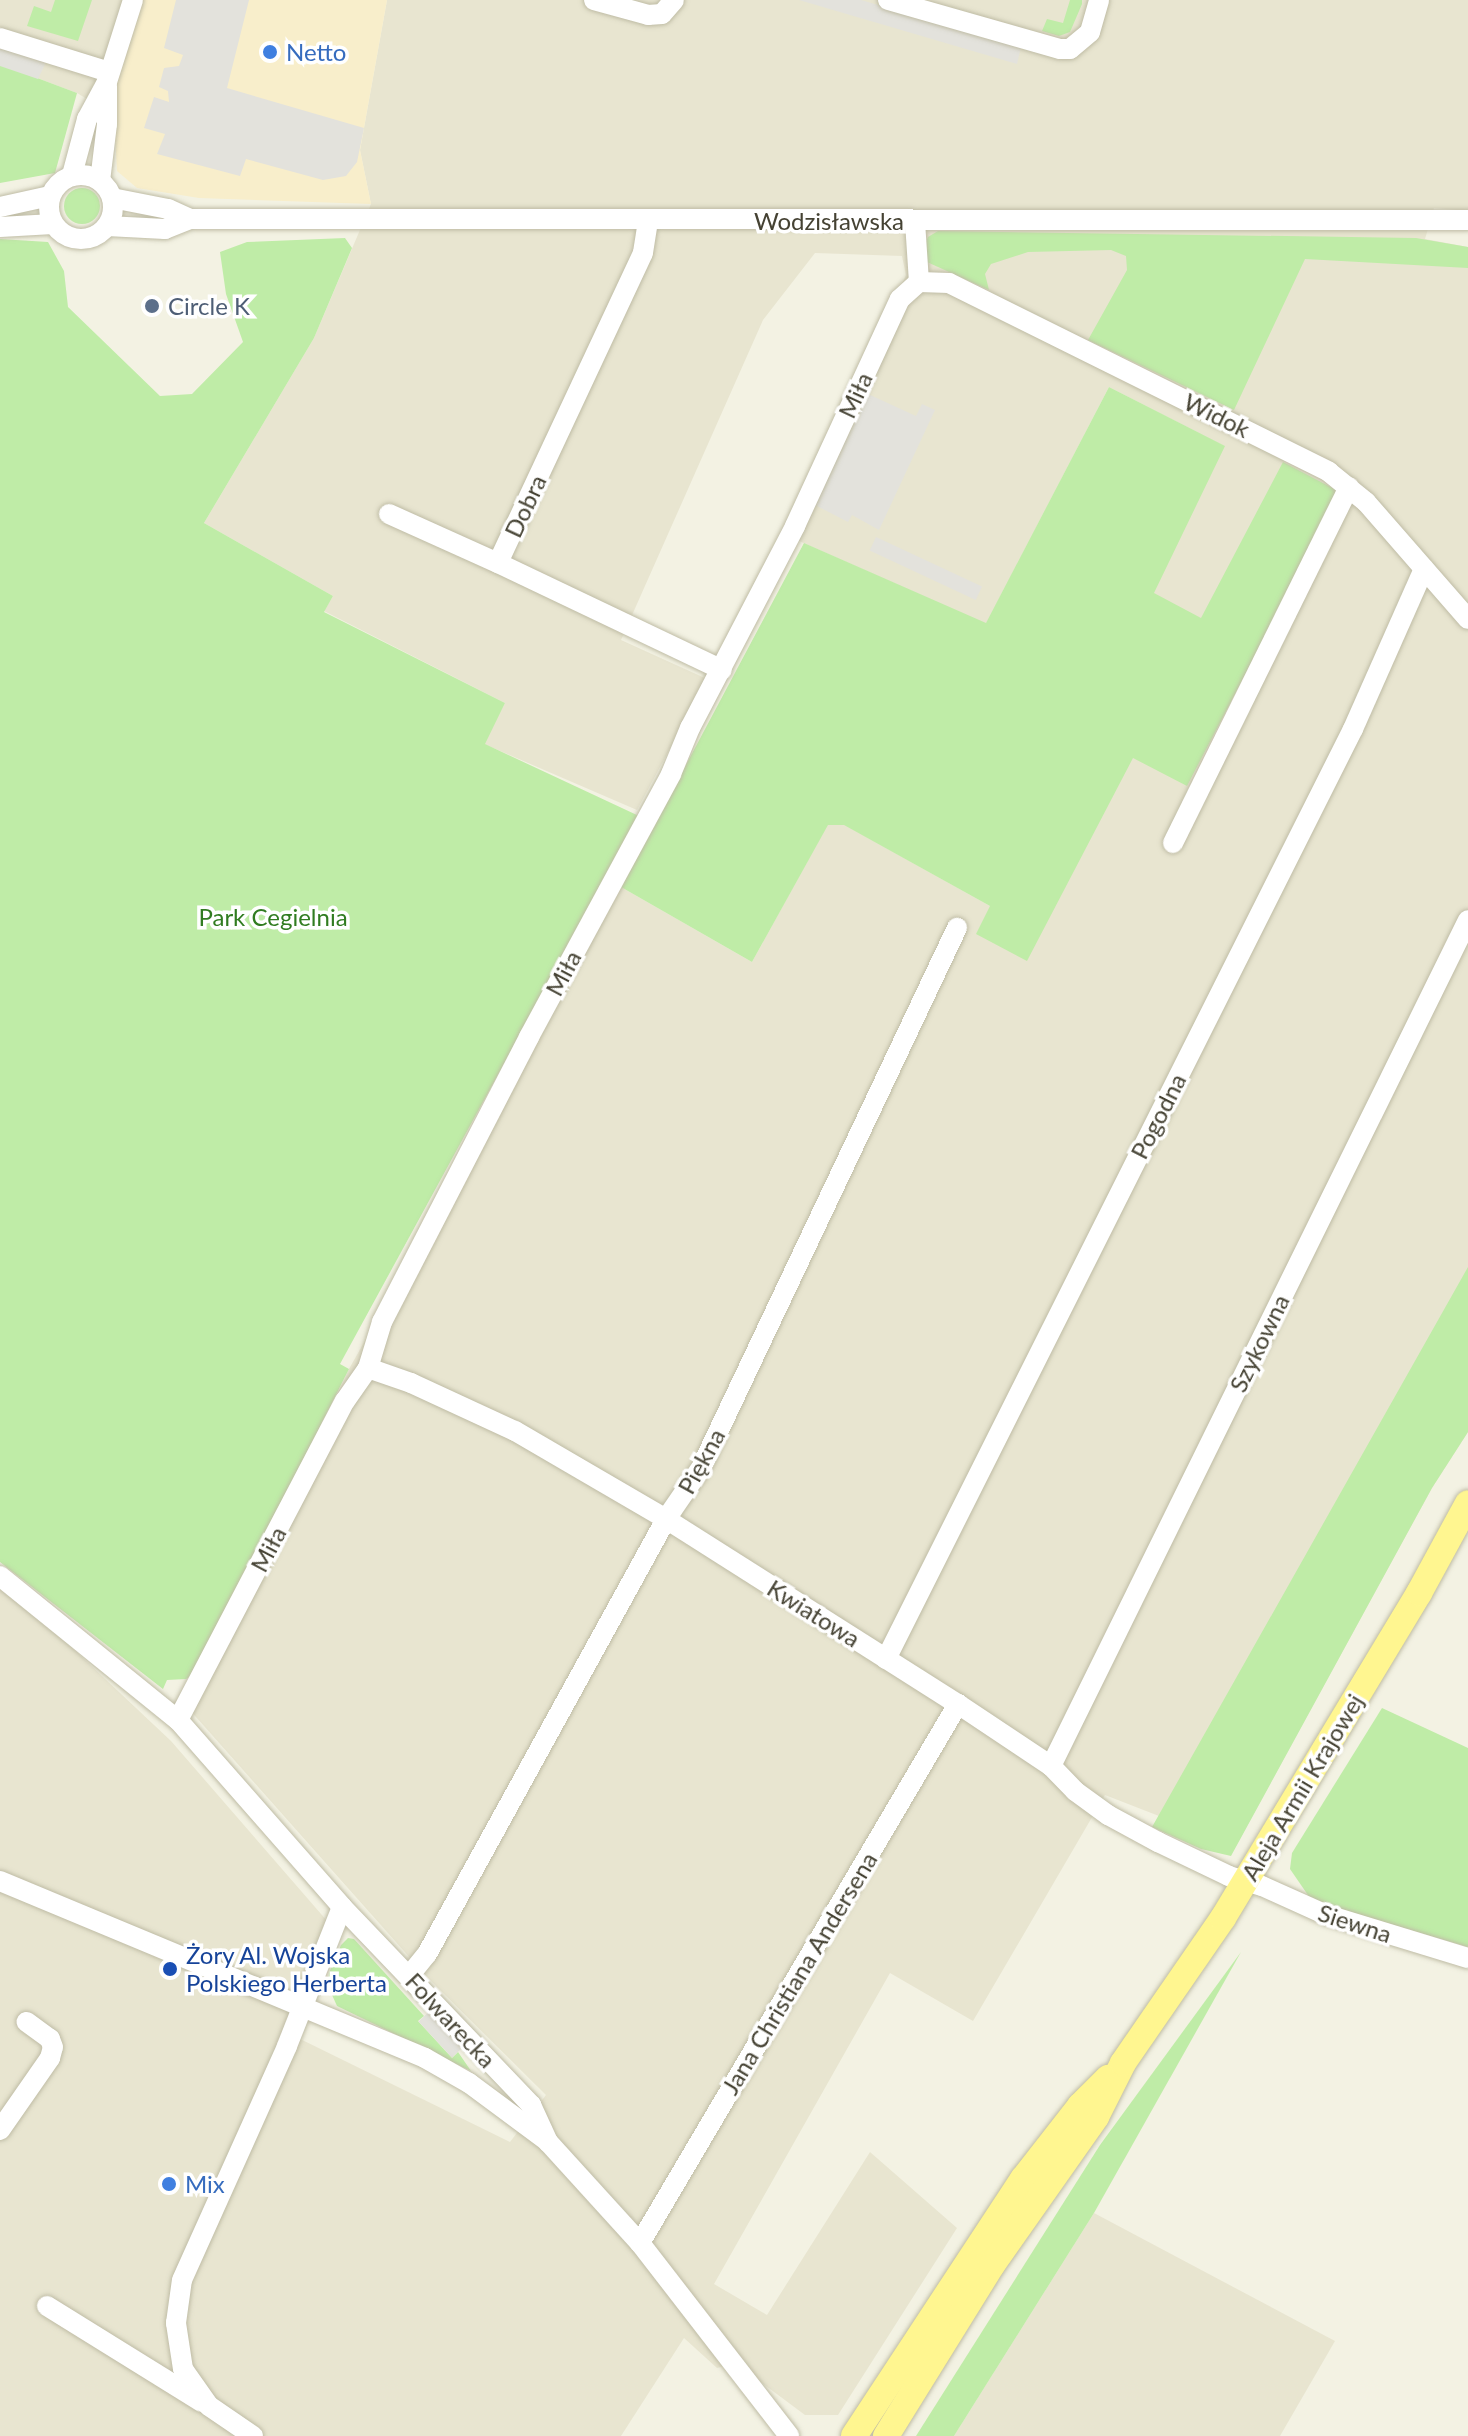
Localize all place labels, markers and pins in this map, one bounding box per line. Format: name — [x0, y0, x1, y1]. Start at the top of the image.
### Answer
place label: Netto — [286, 38, 346, 66]
marker: Netto — [261, 43, 279, 61]
place label: Circle K — [168, 292, 250, 320]
marker: Circle K — [143, 297, 161, 315]
place label: Żory Al. Wojska Polskiego Herberta — [186, 1941, 387, 1997]
marker: Żory Al. Wojska Polskiego Herberta — [161, 1960, 179, 1978]
place label: Mix — [185, 2170, 225, 2198]
marker: Mix — [160, 2175, 178, 2193]

